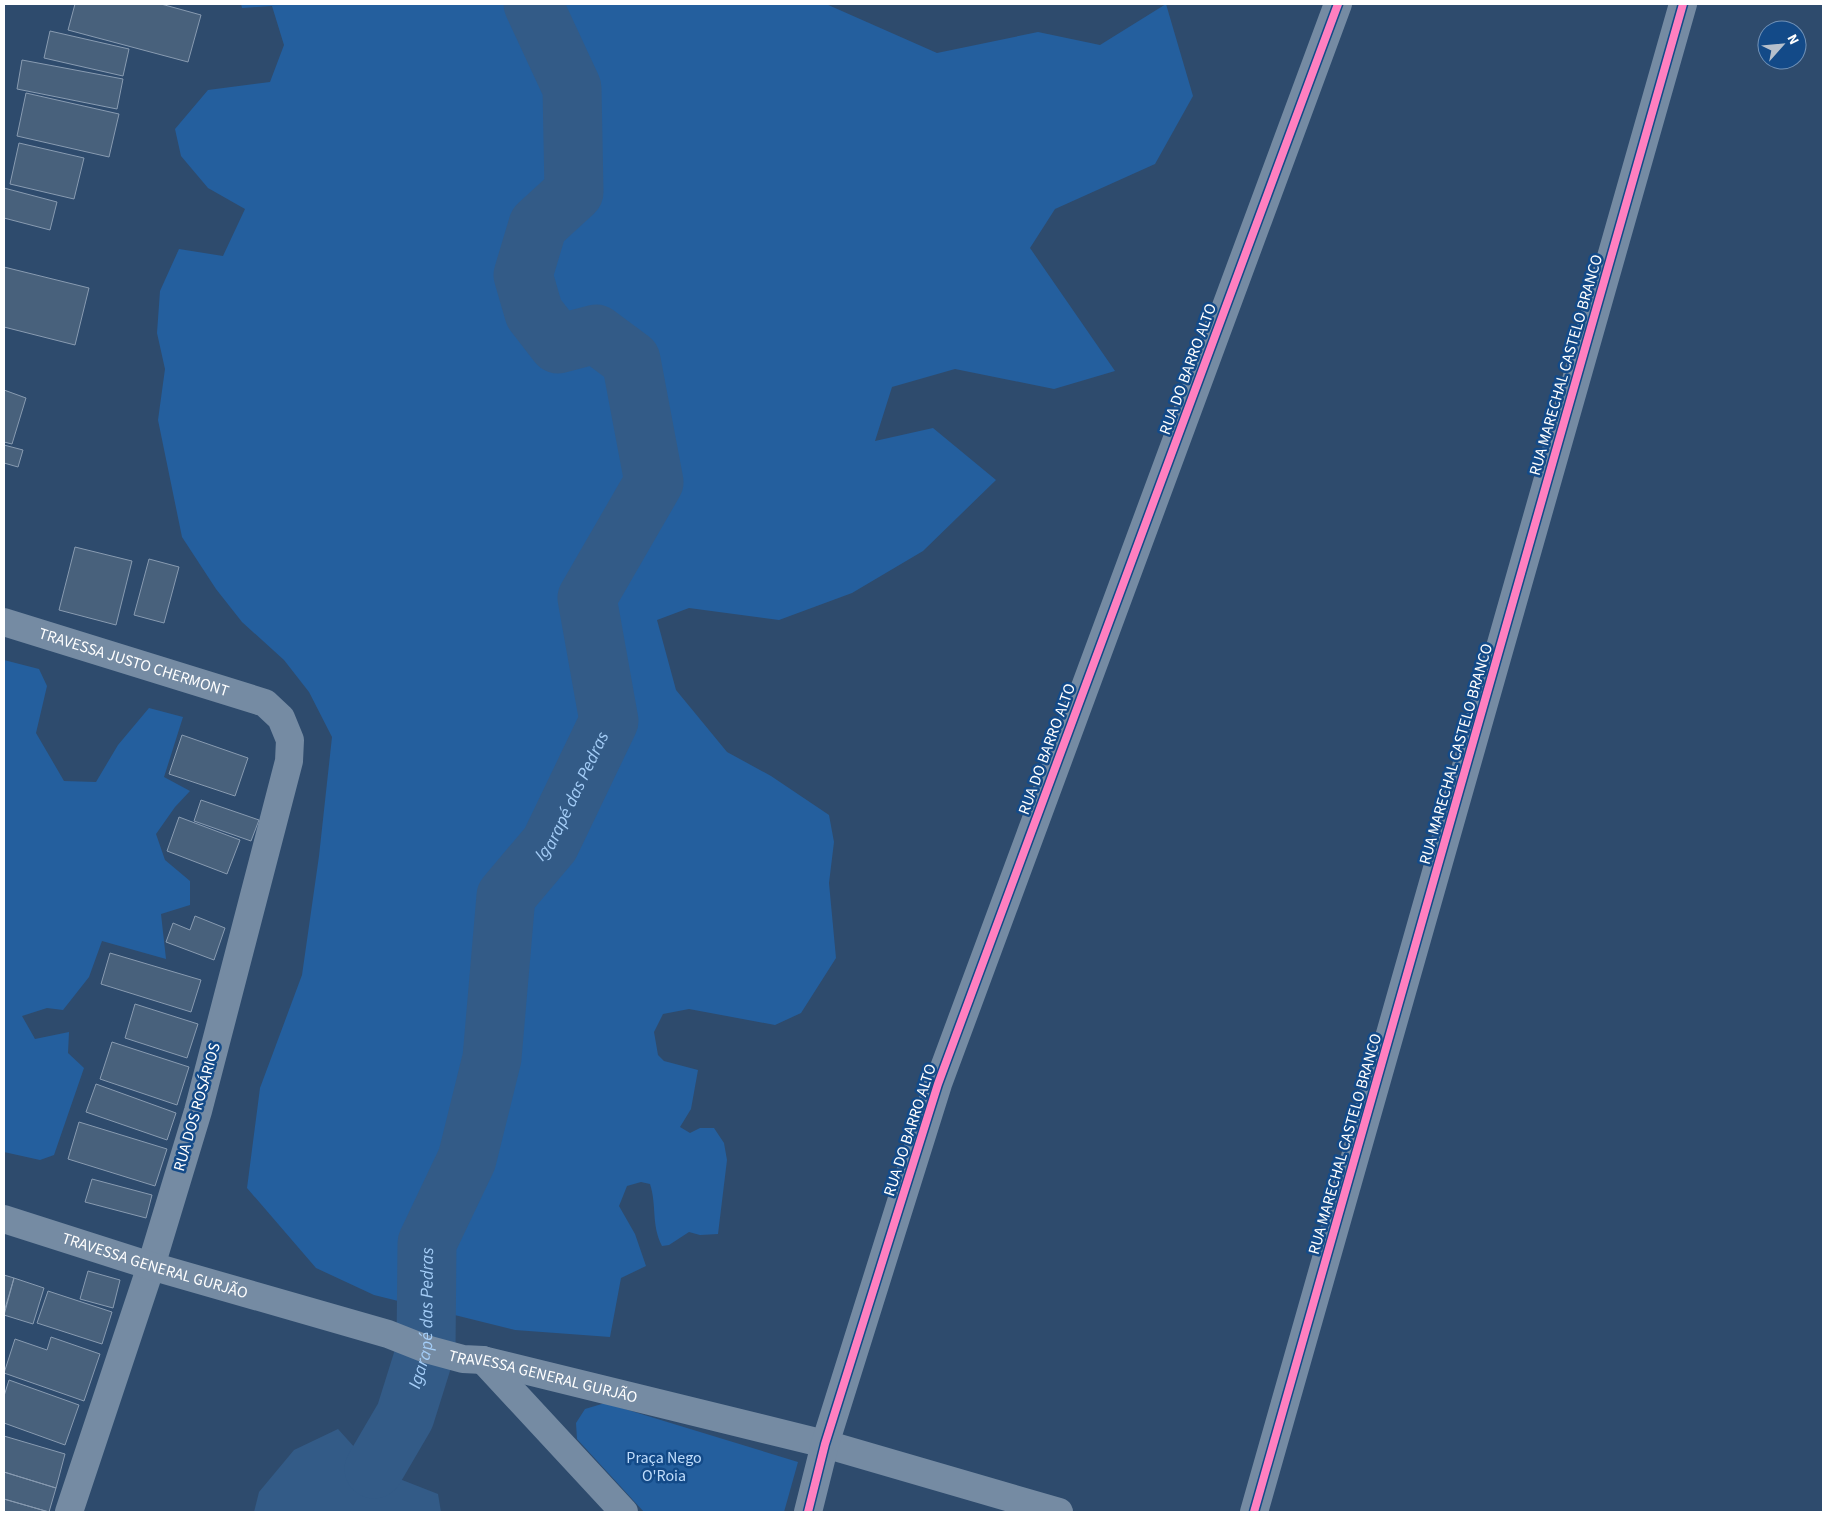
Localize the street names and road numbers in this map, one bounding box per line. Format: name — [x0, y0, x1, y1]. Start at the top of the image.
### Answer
street label: RUA MARECHAL CASTELO BRANCO — [1524, 252, 1608, 478]
street label: RUA DO BARRO ALTO — [1154, 300, 1222, 438]
street label: TRAVESSA JUSTO CHERMONT — [36, 622, 232, 702]
street label: RUA MARECHAL CASTELO BRANCO — [1414, 641, 1498, 867]
street label: RUA DO BARRO ALTO — [1013, 680, 1081, 818]
street label: RUA MARECHAL CASTELO BRANCO — [1303, 1031, 1387, 1257]
street label: RUA DOS ROSÁRIOS — [168, 1040, 226, 1174]
street label: RUA DO BARRO ALTO — [878, 1061, 942, 1199]
street label: TRAVESSA GENERAL GURJÃO — [59, 1227, 250, 1304]
street label: TRAVESSA GENERAL GURJÃO — [446, 1345, 640, 1409]

